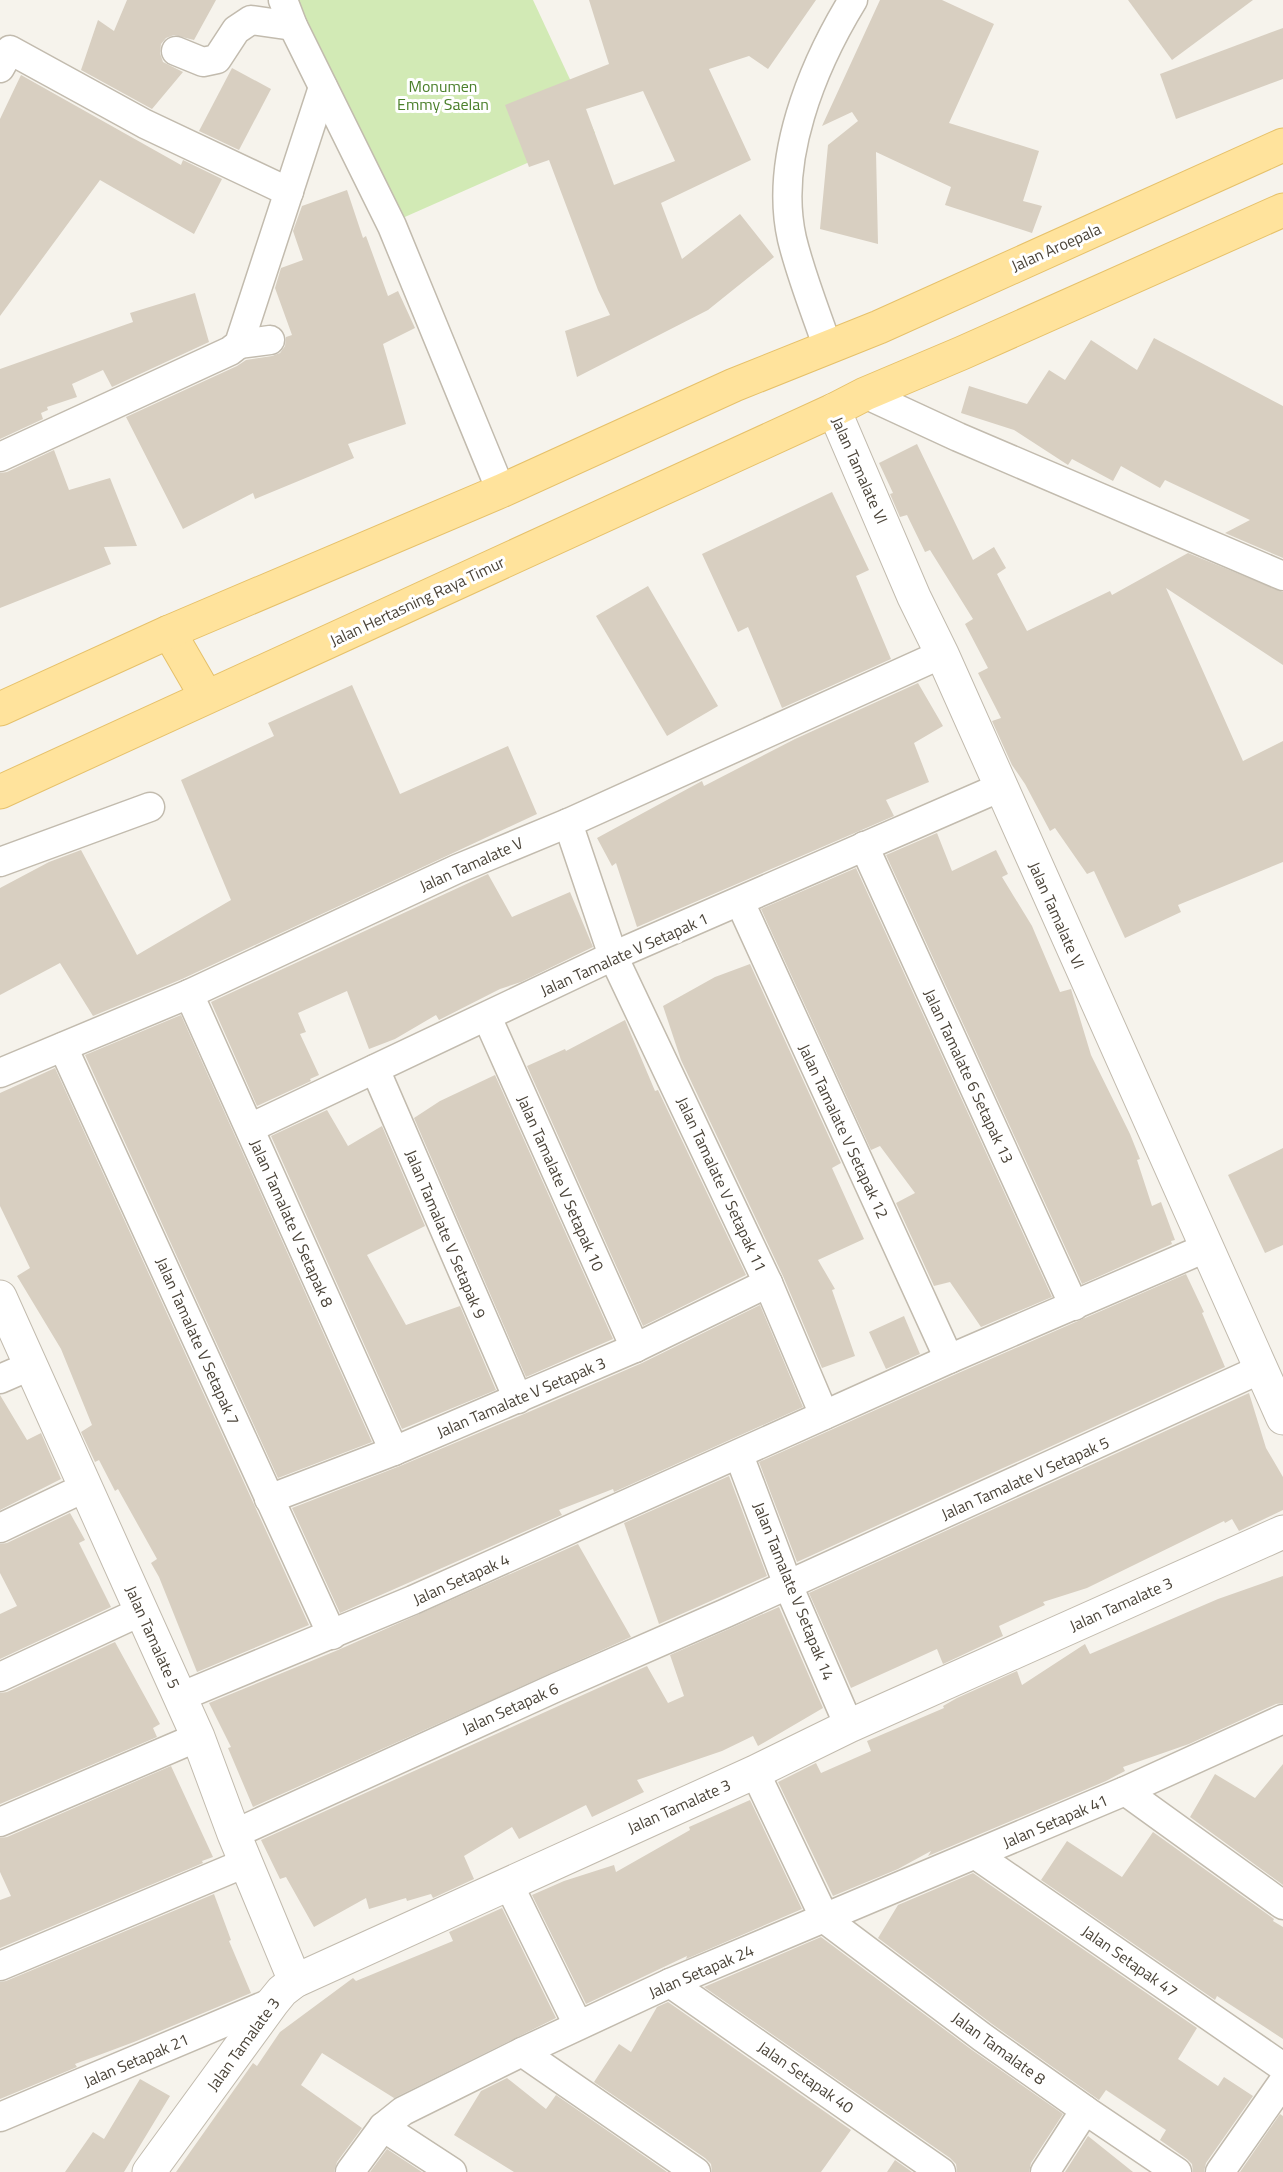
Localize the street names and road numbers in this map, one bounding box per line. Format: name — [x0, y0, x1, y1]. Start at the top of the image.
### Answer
street label: Jalan Aroepala — [1007, 216, 1105, 278]
street label: Jalan Tamalate VI — [826, 413, 894, 527]
street label: Jalan Hertasning Raya Timur — [326, 550, 509, 652]
street label: Jalan Tamalate V — [415, 830, 527, 898]
street label: Jalan Tamalate VI — [1023, 858, 1091, 972]
street label: Jalan Tamalate V Setapak 1 — [536, 906, 712, 1002]
street label: Jalan Tamalate 6 Setapak 13 — [918, 985, 1020, 1167]
street label: Jalan Tamalate V Setapak 12 — [793, 1040, 895, 1222]
street label: Jalan Tamalate V Setapak 10 — [511, 1091, 611, 1275]
street label: Jalan Tamalate V Setapak 11 — [671, 1093, 773, 1275]
street label: Jalan Tamalate V Setapak 8 — [244, 1135, 340, 1311]
street label: Jalan Tamalate V Setapak 9 — [399, 1146, 493, 1322]
street label: Jalan Tamalate V Setapak 7 — [150, 1253, 246, 1429]
street label: Jalan Tamalate V Setapak 3 — [433, 1350, 609, 1444]
street label: Jalan Tamalate V Setapak 5 — [937, 1430, 1113, 1526]
street label: Jalan Tamalate V Setapak 14 — [747, 1498, 841, 1684]
street label: Jalan Setapak 4 — [409, 1547, 513, 1611]
street label: Jalan Tamalate 3 — [1066, 1571, 1176, 1637]
street label: Jalan Tamalate 5 — [120, 1582, 186, 1692]
street label: Jalan Setapak 6 — [458, 1676, 562, 1740]
street label: Jalan Tamalate 3 — [624, 1773, 734, 1839]
street label: Jalan Setapak 41 — [999, 1788, 1111, 1854]
street label: Jalan Setapak 47 — [1077, 1919, 1183, 2003]
street label: Jalan Setapak 24 — [645, 1938, 757, 2004]
street label: Jalan Tamalate 3 — [201, 1992, 285, 2096]
street label: Jalan Tamalate 8 — [947, 2006, 1051, 2090]
street label: Jalan Setapak 21 — [80, 2027, 192, 2093]
street label: Jalan Setapak 40 — [753, 2035, 859, 2119]

